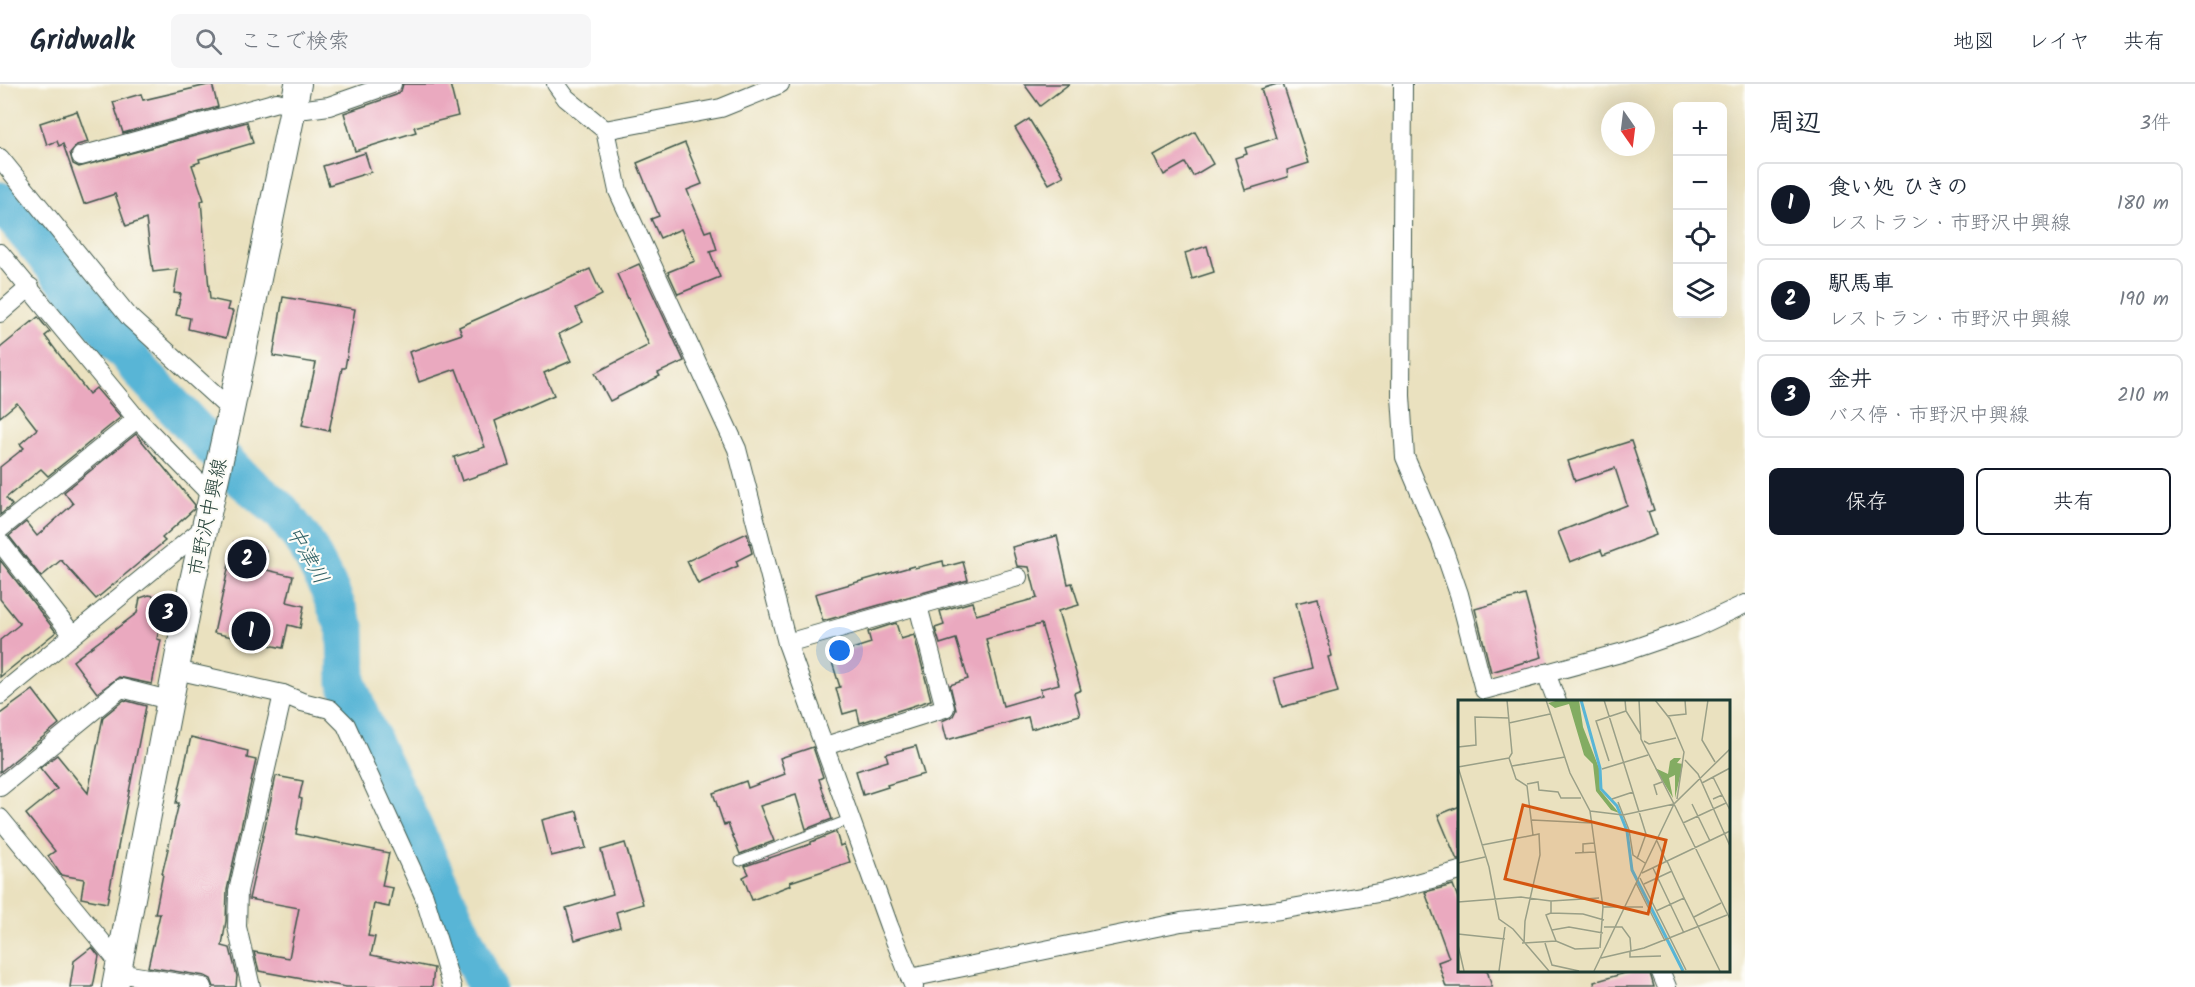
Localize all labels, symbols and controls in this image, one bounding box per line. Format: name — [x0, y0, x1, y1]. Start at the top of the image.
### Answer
search box — [171, 14, 591, 68]
text: Gridwalk — [30, 19, 135, 64]
icon: search — [192, 25, 225, 58]
text: ここで検索 — [240, 25, 350, 60]
text: 地図 — [1953, 26, 1995, 59]
text: レイヤ — [2028, 26, 2090, 59]
text: 共有 — [2123, 26, 2165, 59]
north arrow — [1601, 102, 1655, 156]
map controls — [1673, 102, 1727, 318]
button: + — [1673, 102, 1727, 156]
text: 周辺 — [1769, 103, 1821, 145]
text: 3件 — [2140, 108, 2171, 140]
button: − — [1673, 156, 1727, 210]
text: 食い処 ひきの — [1828, 171, 1968, 206]
text: 1 — [1787, 188, 1794, 220]
text: 180 m — [2117, 188, 2169, 220]
text: レストラン · 市野沢中興線 — [1828, 208, 2070, 240]
button: locate — [1673, 210, 1727, 264]
button: layers — [1673, 264, 1727, 318]
text: 駅馬車 — [1828, 267, 1894, 302]
text: 2 — [1785, 284, 1796, 316]
text: 190 m — [2119, 284, 2169, 316]
text: レストラン · 市野沢中興線 — [1828, 304, 2070, 336]
text: 金井 — [1828, 363, 1872, 398]
text: 3 — [1785, 380, 1796, 412]
text: 210 m — [2117, 380, 2169, 412]
text: バス停 · 市野沢中興線 — [1828, 400, 2029, 432]
street label: 市野沢中興線 — [181, 455, 237, 579]
button: 保存 — [1769, 468, 1964, 535]
button: 共有 — [1976, 468, 2171, 535]
water label: 中津川 — [277, 520, 336, 591]
pin: 2 — [228, 536, 266, 582]
pin: 3 — [148, 590, 188, 636]
pin: 1 — [232, 608, 270, 654]
your location — [825, 636, 854, 665]
inset map — [1458, 700, 1730, 972]

